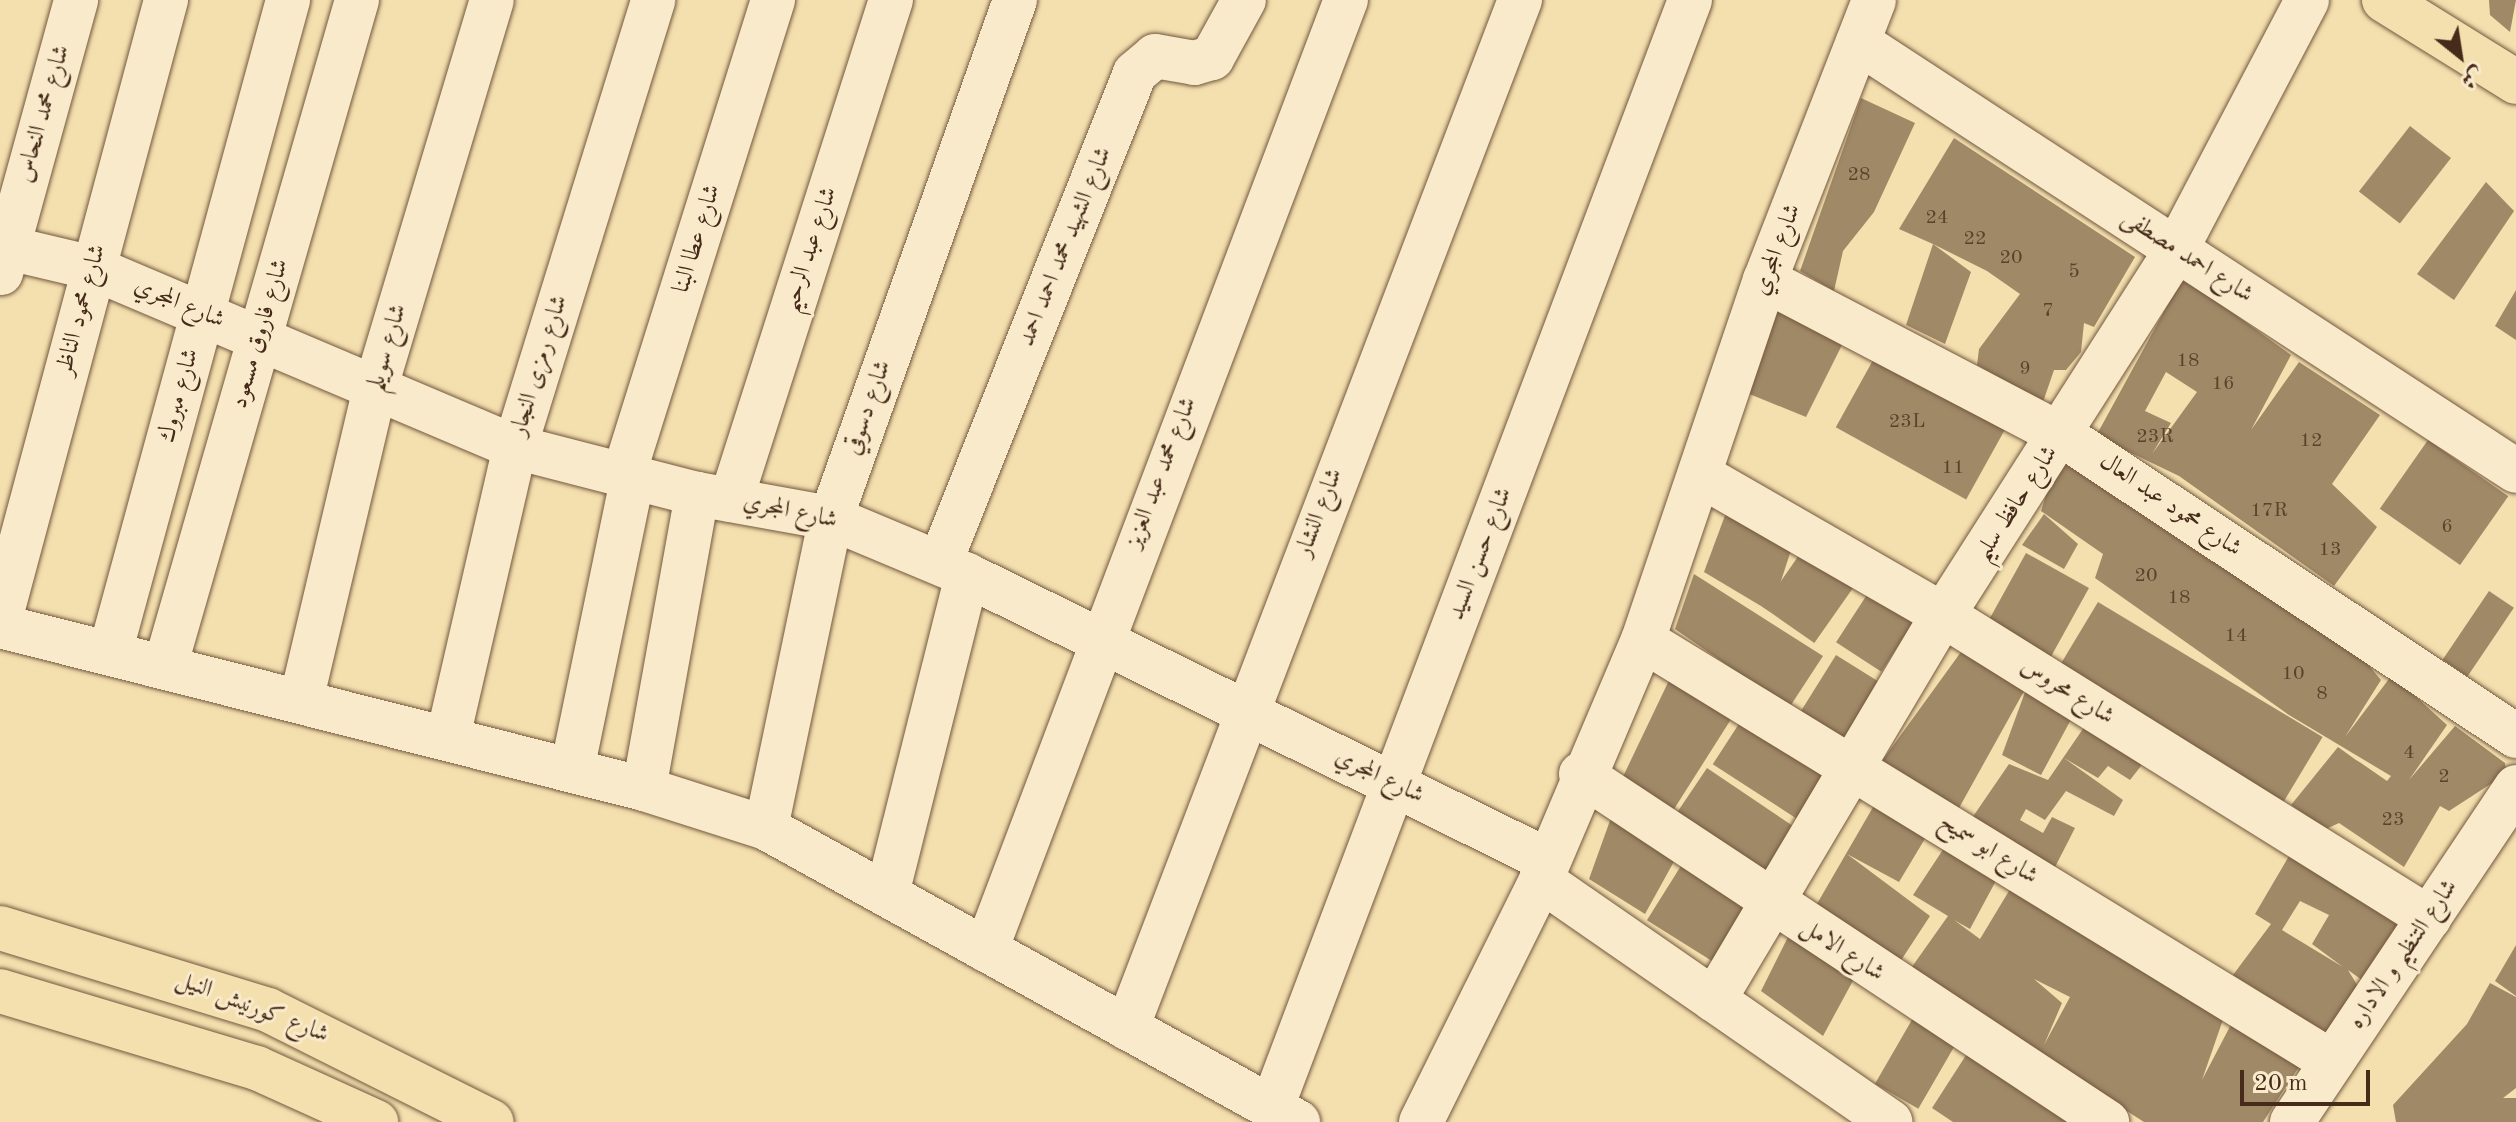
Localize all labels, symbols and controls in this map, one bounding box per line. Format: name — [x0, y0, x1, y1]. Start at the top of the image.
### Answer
north arrow — [2420, 16, 2500, 96]
street label: شارع محمد النحاس — [11, 42, 77, 186]
text: ش — [2457, 62, 2487, 92]
street label: شارع الشهيد محمد احمد احمد — [1013, 143, 1119, 351]
house number: 28 — [1847, 163, 1871, 187]
street label: شارع عطا البنا — [668, 181, 728, 297]
street label: شارع عبد الرحيم — [777, 184, 845, 316]
street label: شارع المجري — [1747, 200, 1809, 300]
street label: شارع احمد مصطفى — [2116, 204, 2258, 310]
house number: 24 — [1925, 206, 1949, 230]
house number: 22 — [1963, 227, 1987, 251]
street label: شارع محمود الناظر — [51, 241, 113, 379]
house number: 20 — [1999, 246, 2023, 270]
street label: شارع فاروق مسعود — [226, 256, 296, 412]
house number: 5 — [2068, 260, 2080, 284]
street label: شارع المجري — [129, 272, 229, 336]
street label: شارع رمزى النجار — [505, 292, 575, 440]
house number: 7 — [2042, 299, 2054, 323]
street label: شارع سويلم — [362, 301, 414, 395]
street label: شارع مبروك — [154, 346, 206, 446]
house number: 18 — [2176, 349, 2200, 373]
street label: شارع دسوقي — [839, 357, 899, 459]
house number: 9 — [2019, 357, 2031, 381]
house number: 16 — [2211, 372, 2235, 396]
street label: شارع محمد عبد العزيز — [1120, 394, 1204, 552]
house number: 23L — [1889, 410, 1925, 434]
house number: 23R — [2136, 425, 2174, 449]
house number: 12 — [2299, 429, 2323, 453]
street label: شارع حافظ سليم — [1969, 441, 2065, 567]
street label: شارع محمود عبد العال — [2093, 448, 2247, 564]
house number: 11 — [1941, 456, 1965, 480]
street label: شارع النشار — [1290, 465, 1350, 561]
street label: شارع حسن السيد — [1443, 484, 1519, 624]
street label: شارع المجري — [740, 488, 840, 536]
house number: 17R — [2250, 499, 2288, 523]
house number: 6 — [2441, 515, 2453, 539]
house number: 13 — [2318, 538, 2342, 562]
house number: 20 — [2134, 564, 2158, 588]
house number: 18 — [2167, 586, 2191, 610]
house number: 14 — [2224, 624, 2248, 648]
street label: شارع محروس — [2015, 652, 2119, 732]
house number: 10 — [2281, 662, 2305, 686]
house number: 8 — [2316, 682, 2328, 706]
house number: 4 — [2403, 741, 2415, 765]
street label: شارع المجري — [1330, 743, 1428, 811]
house number: 2 — [2438, 765, 2450, 789]
street label: شارع ابو سميح — [1933, 808, 2043, 892]
house number: 23 — [2381, 808, 2405, 832]
street label: شارع التنظيم و الاداره — [2343, 875, 2465, 1035]
street label: شارع الامل — [1795, 913, 1889, 989]
street label: شارع كورنيش النيل — [172, 966, 332, 1050]
scale bar — [2244, 1054, 2374, 1104]
text: 20 m — [2254, 1072, 2308, 1096]

